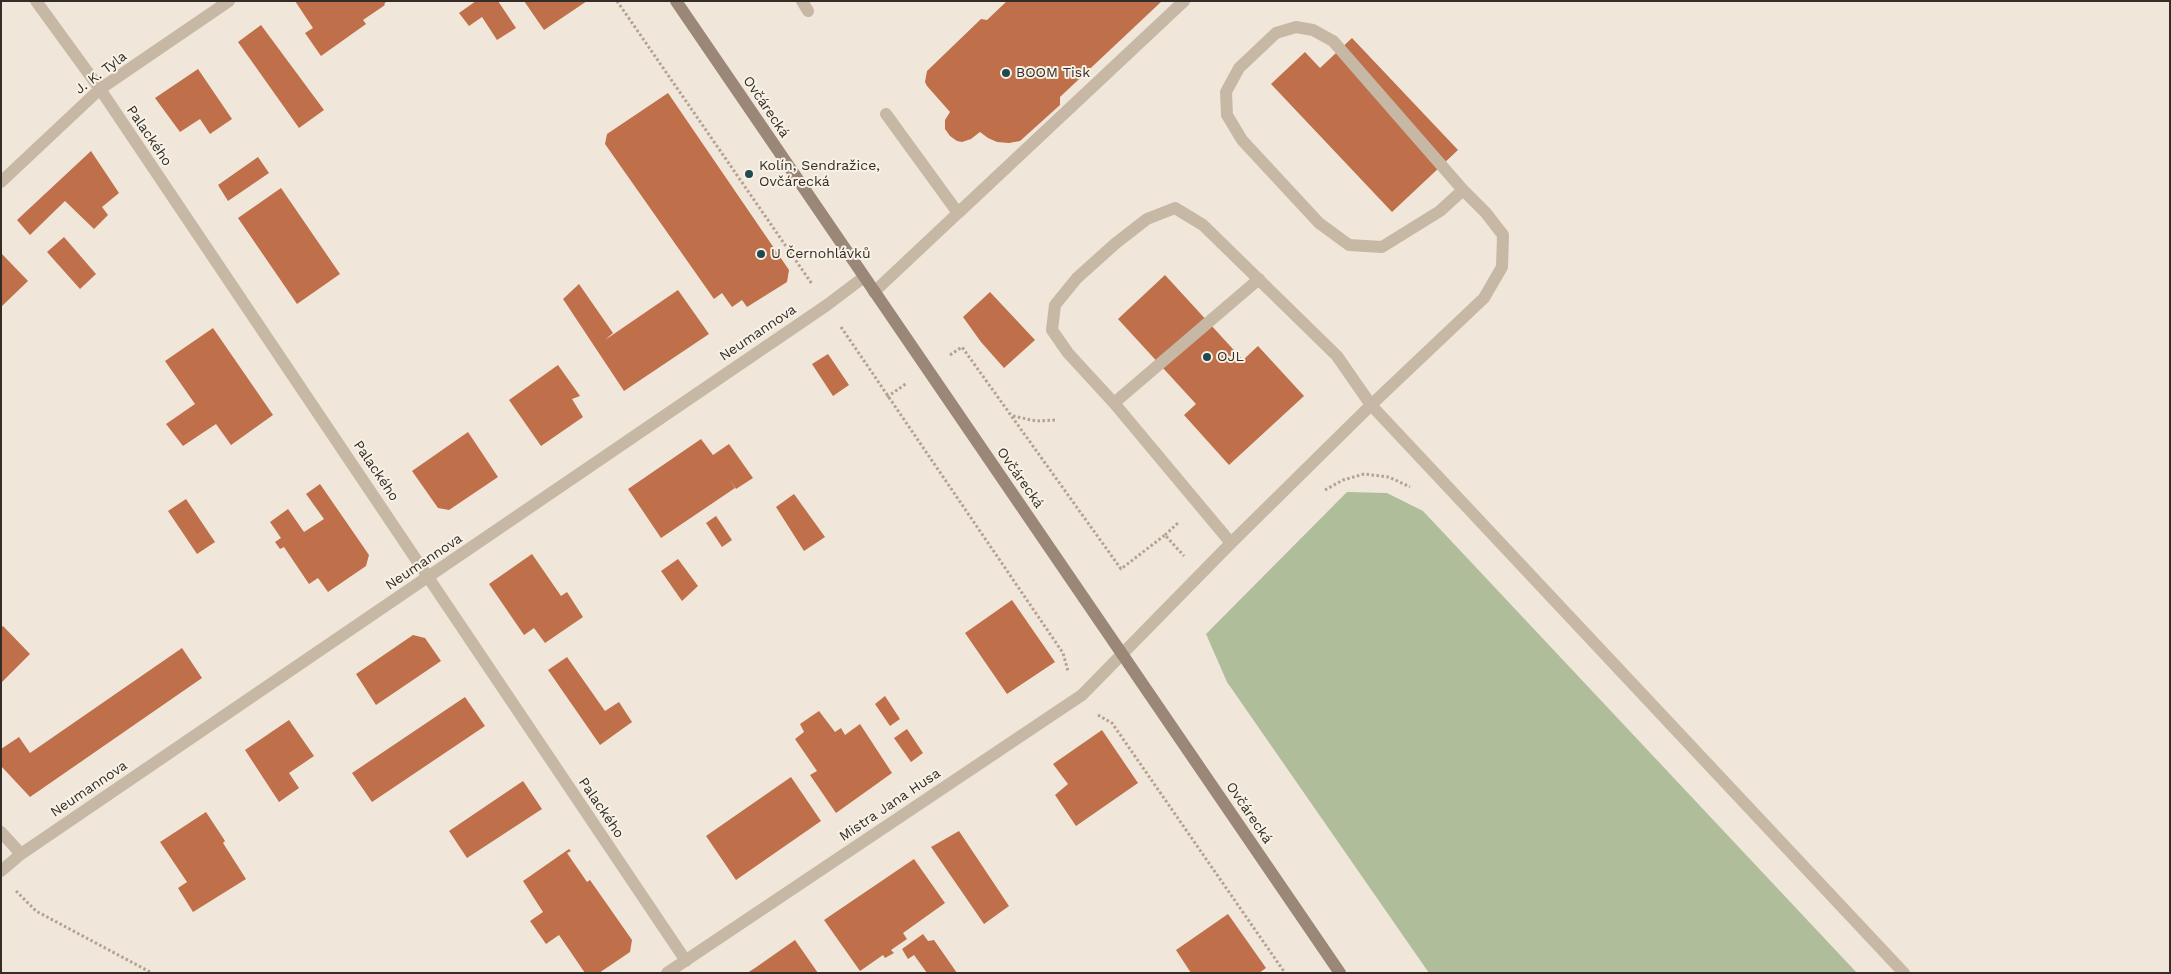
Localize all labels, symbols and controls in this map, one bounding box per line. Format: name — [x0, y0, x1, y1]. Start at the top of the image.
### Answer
street label: J. K. Tyla — [72, 48, 130, 98]
place label: BOOM Tisk — [1016, 65, 1090, 81]
marker: BOOM Tisk — [1000, 67, 1012, 79]
street label: Ovčárecká — [739, 73, 793, 141]
street label: Palackého — [123, 103, 175, 169]
place label: Kolín, Sendražice, Ovčárecká — [759, 158, 880, 190]
marker: Kolín, Sendražice, Ovčárecká — [743, 168, 755, 180]
place label: U Černohlávků — [771, 246, 871, 262]
marker: U Černohlávků — [755, 248, 767, 260]
street label: Neumannova — [716, 301, 800, 365]
place label: OJL — [1217, 349, 1244, 365]
marker: OJL — [1201, 351, 1213, 363]
street label: Palackého — [350, 438, 402, 504]
street label: Ovčárecká — [993, 444, 1047, 512]
street label: Neumannova — [382, 530, 466, 594]
street label: Neumannova — [47, 757, 131, 821]
street label: Mistra Jana Husa — [836, 765, 944, 845]
street label: Palackého — [575, 775, 627, 841]
street label: Ovčárecká — [1222, 779, 1276, 847]

